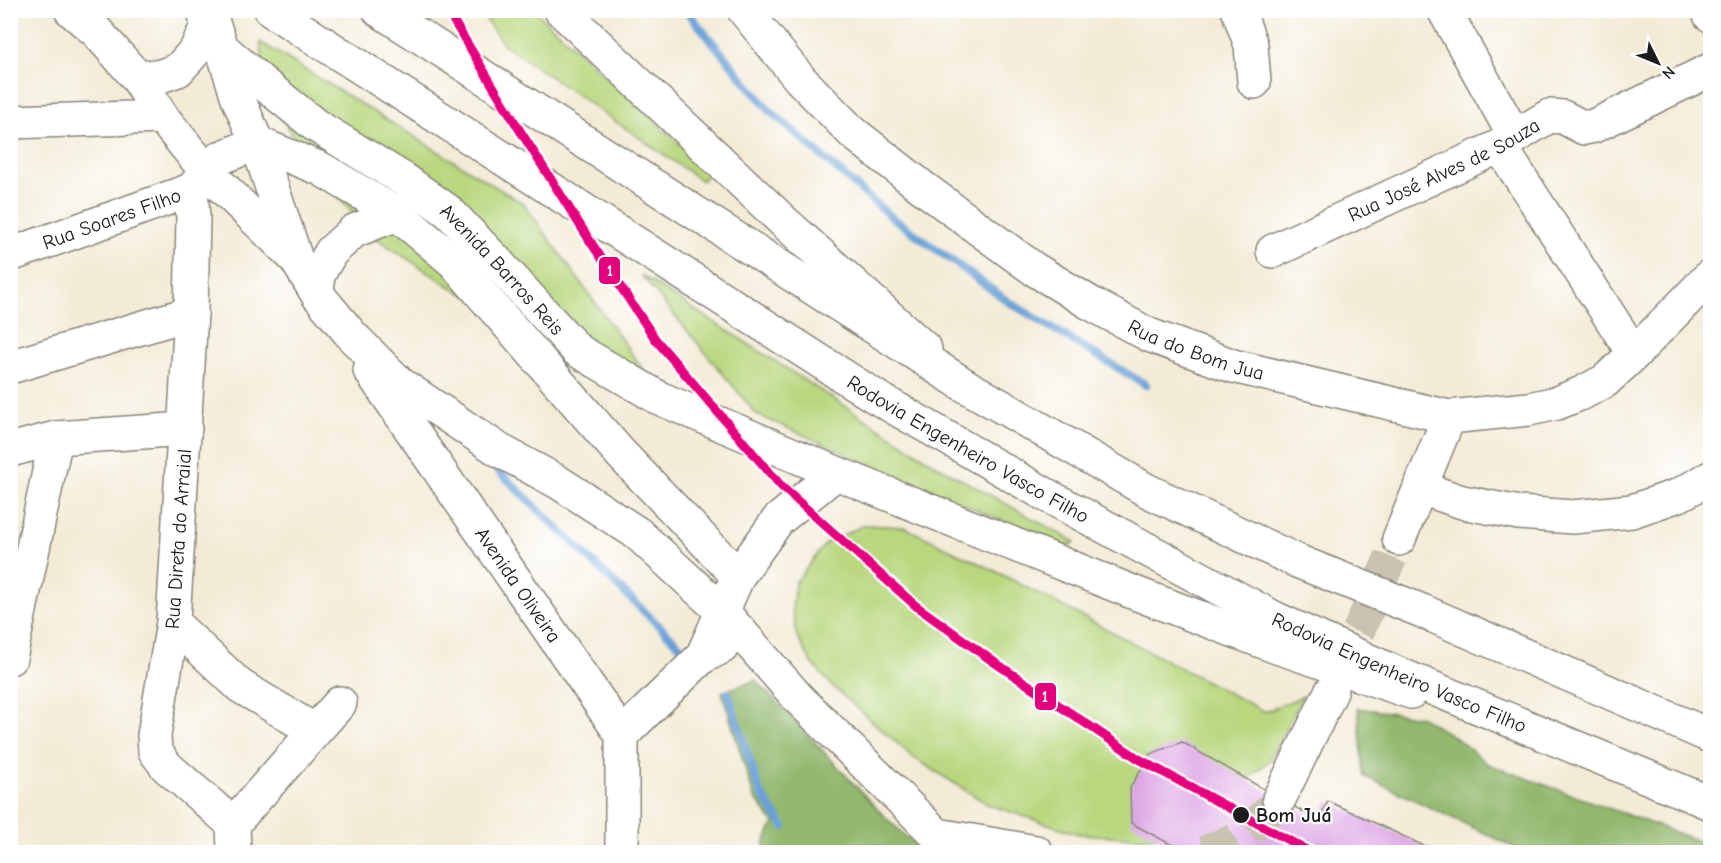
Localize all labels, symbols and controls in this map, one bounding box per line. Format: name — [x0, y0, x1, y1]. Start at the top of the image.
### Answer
north arrow — [1628, 33, 1688, 93]
text: N — [1658, 63, 1678, 83]
street label: Rua José Alves de Souza — [1344, 114, 1544, 227]
street label: Rua Soares Filho — [39, 184, 184, 254]
street label: Avenida Barros Reis — [436, 199, 569, 340]
line badge: 1 — [598, 256, 621, 285]
text: 1 — [607, 262, 613, 280]
street label: Rua do Bom Jua — [1124, 315, 1266, 385]
street label: Rodovia Engenheiro Vasco Filho — [843, 371, 1093, 528]
street label: Rua Direta do Arraial — [161, 448, 196, 630]
street label: Avenida Oliveira — [470, 523, 566, 647]
street label: Rodovia Engenheiro Vasco Filho — [1268, 608, 1530, 738]
line badge: 1 — [1034, 682, 1057, 711]
text: 1 — [1042, 688, 1048, 706]
place label: Bom Juá — [1256, 804, 1332, 827]
marker: Bom Juá — [1231, 805, 1251, 825]

